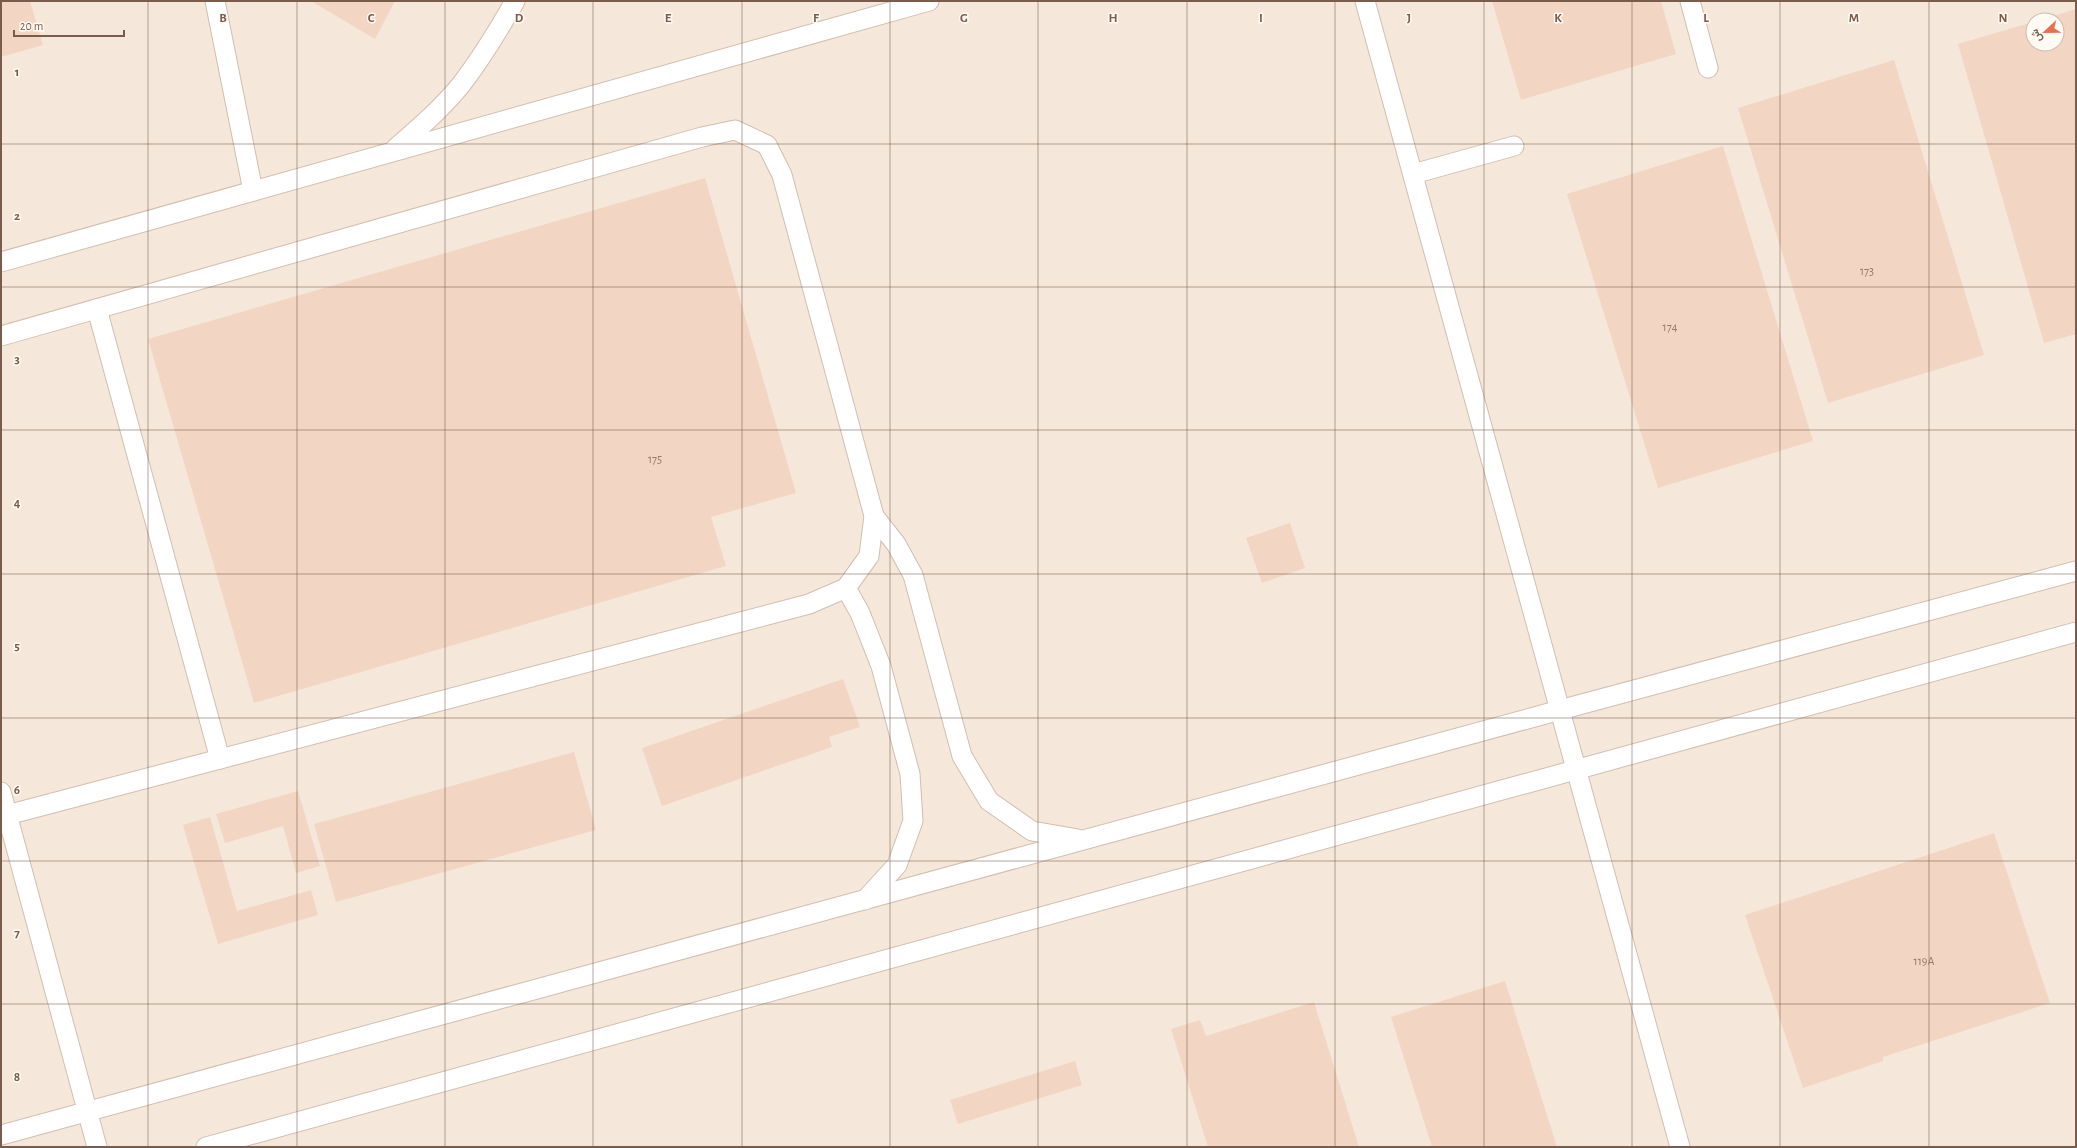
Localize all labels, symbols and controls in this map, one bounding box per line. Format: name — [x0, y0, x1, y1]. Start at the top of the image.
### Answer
scale bar — [14, 12, 124, 38]
text: B — [219, 12, 227, 25]
text: C — [368, 12, 375, 25]
text: D — [515, 12, 524, 25]
text: E — [665, 12, 672, 25]
text: F — [813, 12, 820, 25]
text: G — [960, 12, 968, 25]
text: H — [1108, 12, 1118, 25]
text: I — [1259, 12, 1263, 25]
text: J — [1407, 12, 1411, 25]
text: K — [1554, 12, 1562, 25]
text: L — [1703, 12, 1709, 25]
text: M — [1849, 12, 1859, 25]
text: N — [1998, 12, 2008, 25]
north arrow — [2025, 12, 2065, 52]
text: 20 m — [20, 20, 43, 32]
text: ش — [2029, 27, 2045, 44]
text: 1 — [15, 66, 19, 79]
text: 2 — [14, 210, 20, 223]
house number: 173 — [1860, 265, 1874, 277]
house number: 174 — [1663, 321, 1678, 333]
text: 3 — [14, 353, 20, 366]
house number: 175 — [648, 453, 662, 465]
text: 4 — [14, 497, 21, 510]
text: 5 — [14, 640, 20, 653]
text: 6 — [14, 784, 20, 797]
text: 7 — [14, 927, 20, 940]
house number: 119A — [1914, 955, 1934, 967]
text: 8 — [14, 1071, 20, 1084]

